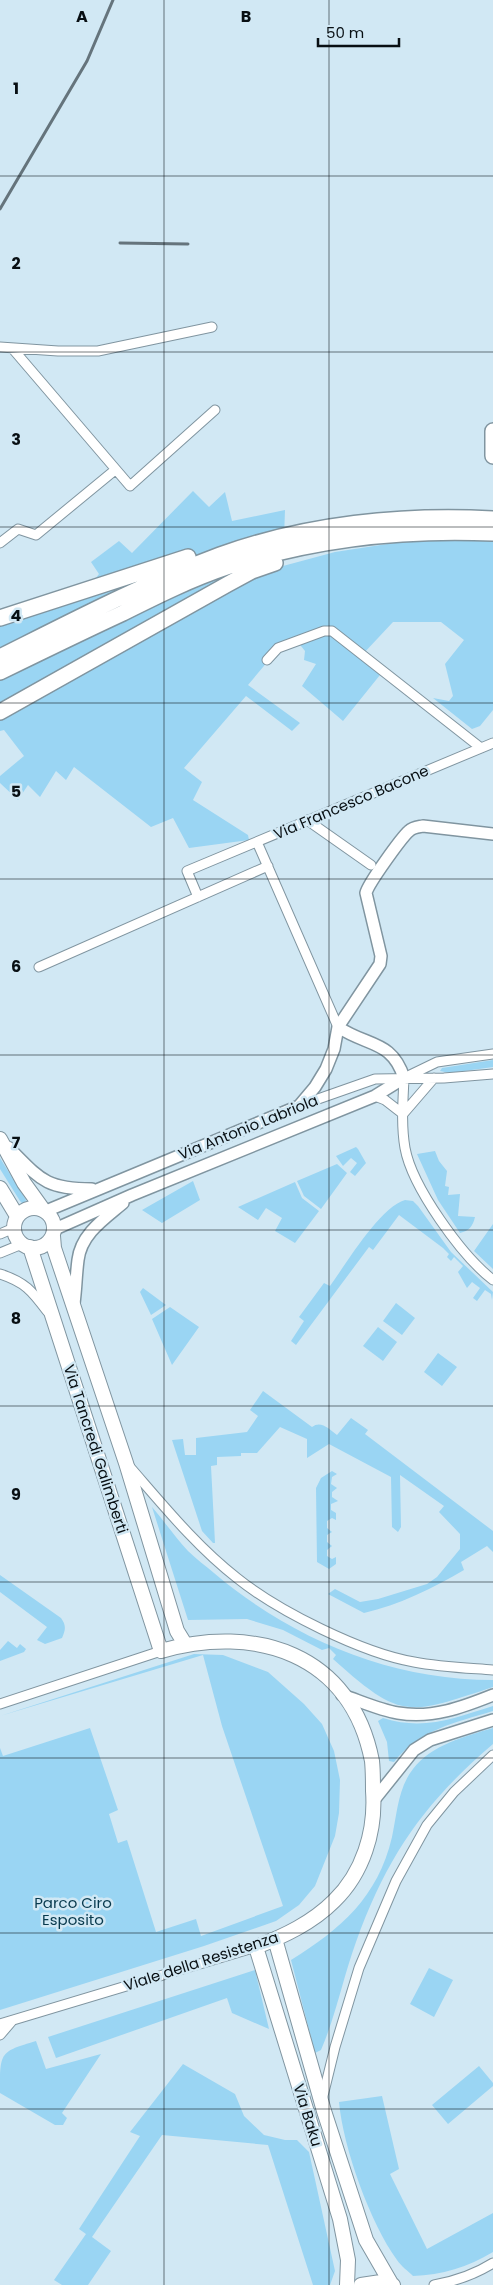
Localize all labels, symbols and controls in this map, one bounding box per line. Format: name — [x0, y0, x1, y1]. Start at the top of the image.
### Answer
text: A — [76, 5, 88, 28]
text: B — [241, 5, 251, 28]
scale bar — [318, 15, 399, 47]
text: 50 m — [326, 22, 364, 43]
text: 1 — [13, 77, 19, 100]
text: 2 — [11, 252, 21, 275]
text: 3 — [11, 428, 21, 451]
text: 4 — [11, 604, 22, 627]
street label: Via Francesco Bacone — [270, 760, 432, 844]
text: 5 — [11, 780, 21, 803]
text: 6 — [11, 955, 21, 978]
street label: Via Antonio Labriola — [175, 1089, 321, 1165]
text: 7 — [12, 1131, 21, 1154]
text: 8 — [11, 1307, 21, 1330]
street label: Via Tancredi Galimberti — [59, 1362, 133, 1536]
text: 9 — [11, 1483, 21, 1506]
park label: Parco Ciro Esposito — [34, 1892, 112, 1930]
street label: Viale della Resistenza — [121, 1926, 281, 1996]
street label: Via Baku — [289, 2081, 327, 2149]

